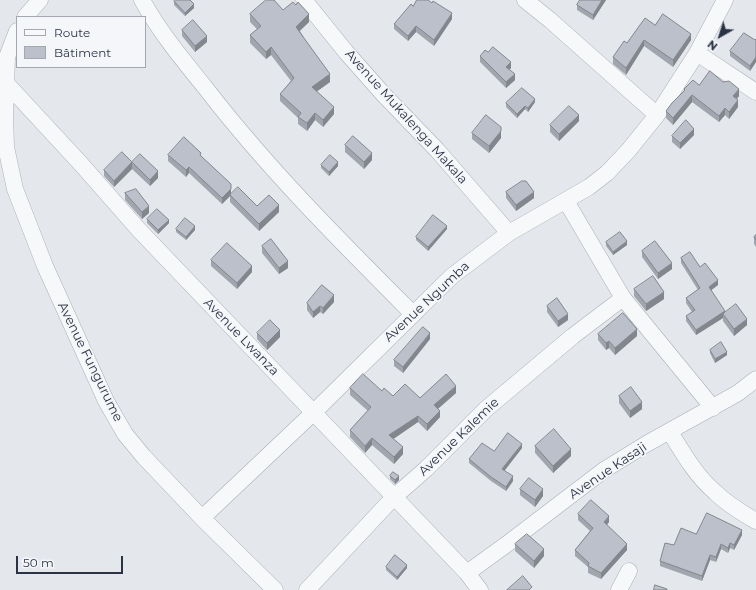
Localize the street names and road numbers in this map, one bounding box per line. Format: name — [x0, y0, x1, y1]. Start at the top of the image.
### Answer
street label: Avenue Mukalenga Makala — [341, 47, 471, 187]
street label: Avenue Ngumba — [381, 258, 473, 346]
street label: Avenue Lwanza — [200, 295, 282, 379]
street label: Avenue Fungurume — [54, 300, 126, 424]
street label: Avenue Kalemie — [416, 395, 502, 479]
street label: Avenue Kasaji — [566, 439, 650, 503]

